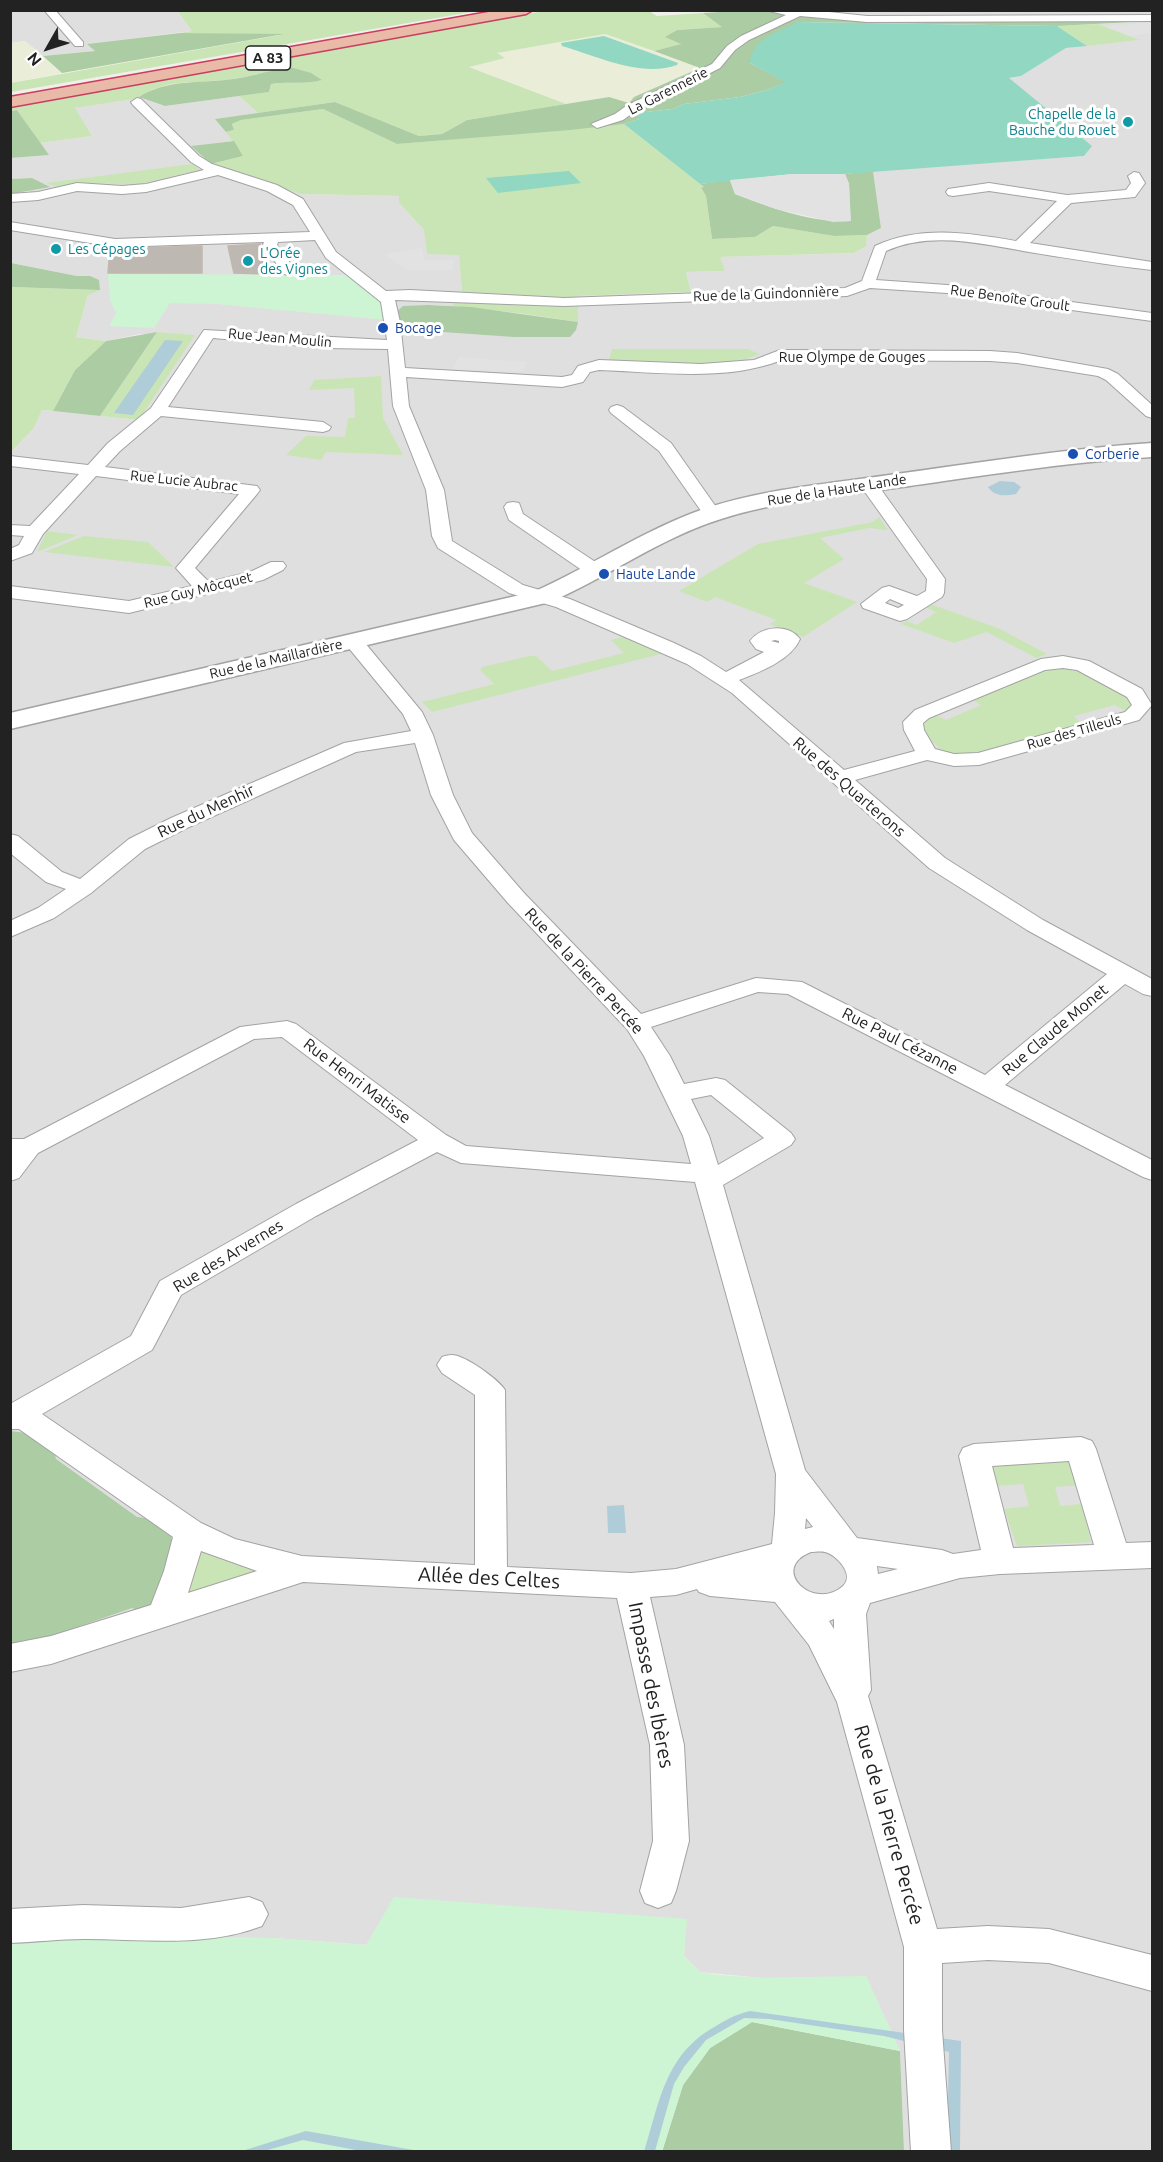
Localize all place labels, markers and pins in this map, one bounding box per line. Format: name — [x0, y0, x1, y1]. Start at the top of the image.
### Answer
place label: Chapelle de la Bauche du Rouet — [1009, 106, 1116, 138]
marker: Chapelle de la Bauche du Rouet — [1121, 115, 1135, 129]
place label: Les Cépages — [68, 241, 146, 257]
marker: Les Cépages — [49, 242, 63, 256]
place label: L'Orée des Vignes — [260, 245, 328, 278]
marker: L'Orée des Vignes — [241, 254, 255, 268]
place label: Bocage — [395, 320, 442, 336]
marker: Bocage — [376, 321, 390, 335]
place label: Corberie — [1085, 446, 1139, 462]
marker: Corberie — [1066, 447, 1080, 461]
place label: Haute Lande — [616, 566, 696, 582]
marker: Haute Lande — [597, 567, 611, 581]

